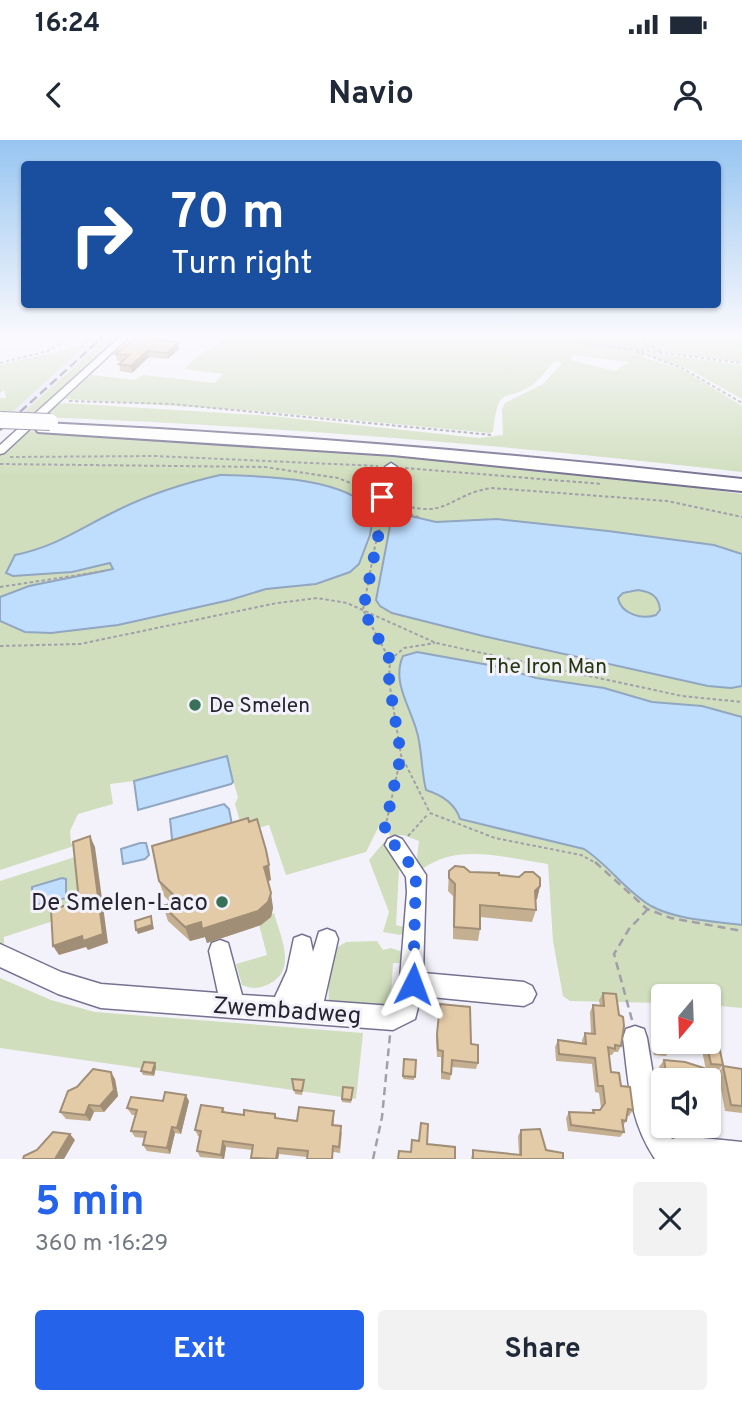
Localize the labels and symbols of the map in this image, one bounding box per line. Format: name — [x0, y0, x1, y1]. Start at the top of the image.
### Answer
pin — [352, 467, 412, 527]
park label: The Iron Man — [485, 654, 607, 681]
place label: De Smelen — [209, 693, 310, 720]
marker: De Smelen — [187, 697, 203, 713]
place label: De Smelen-Laco — [31, 889, 208, 919]
marker: De Smelen-Laco — [214, 894, 230, 910]
position arrow — [376, 947, 450, 1021]
north arrow — [651, 984, 721, 1054]
street label: Zwembadweg — [212, 992, 362, 1032]

